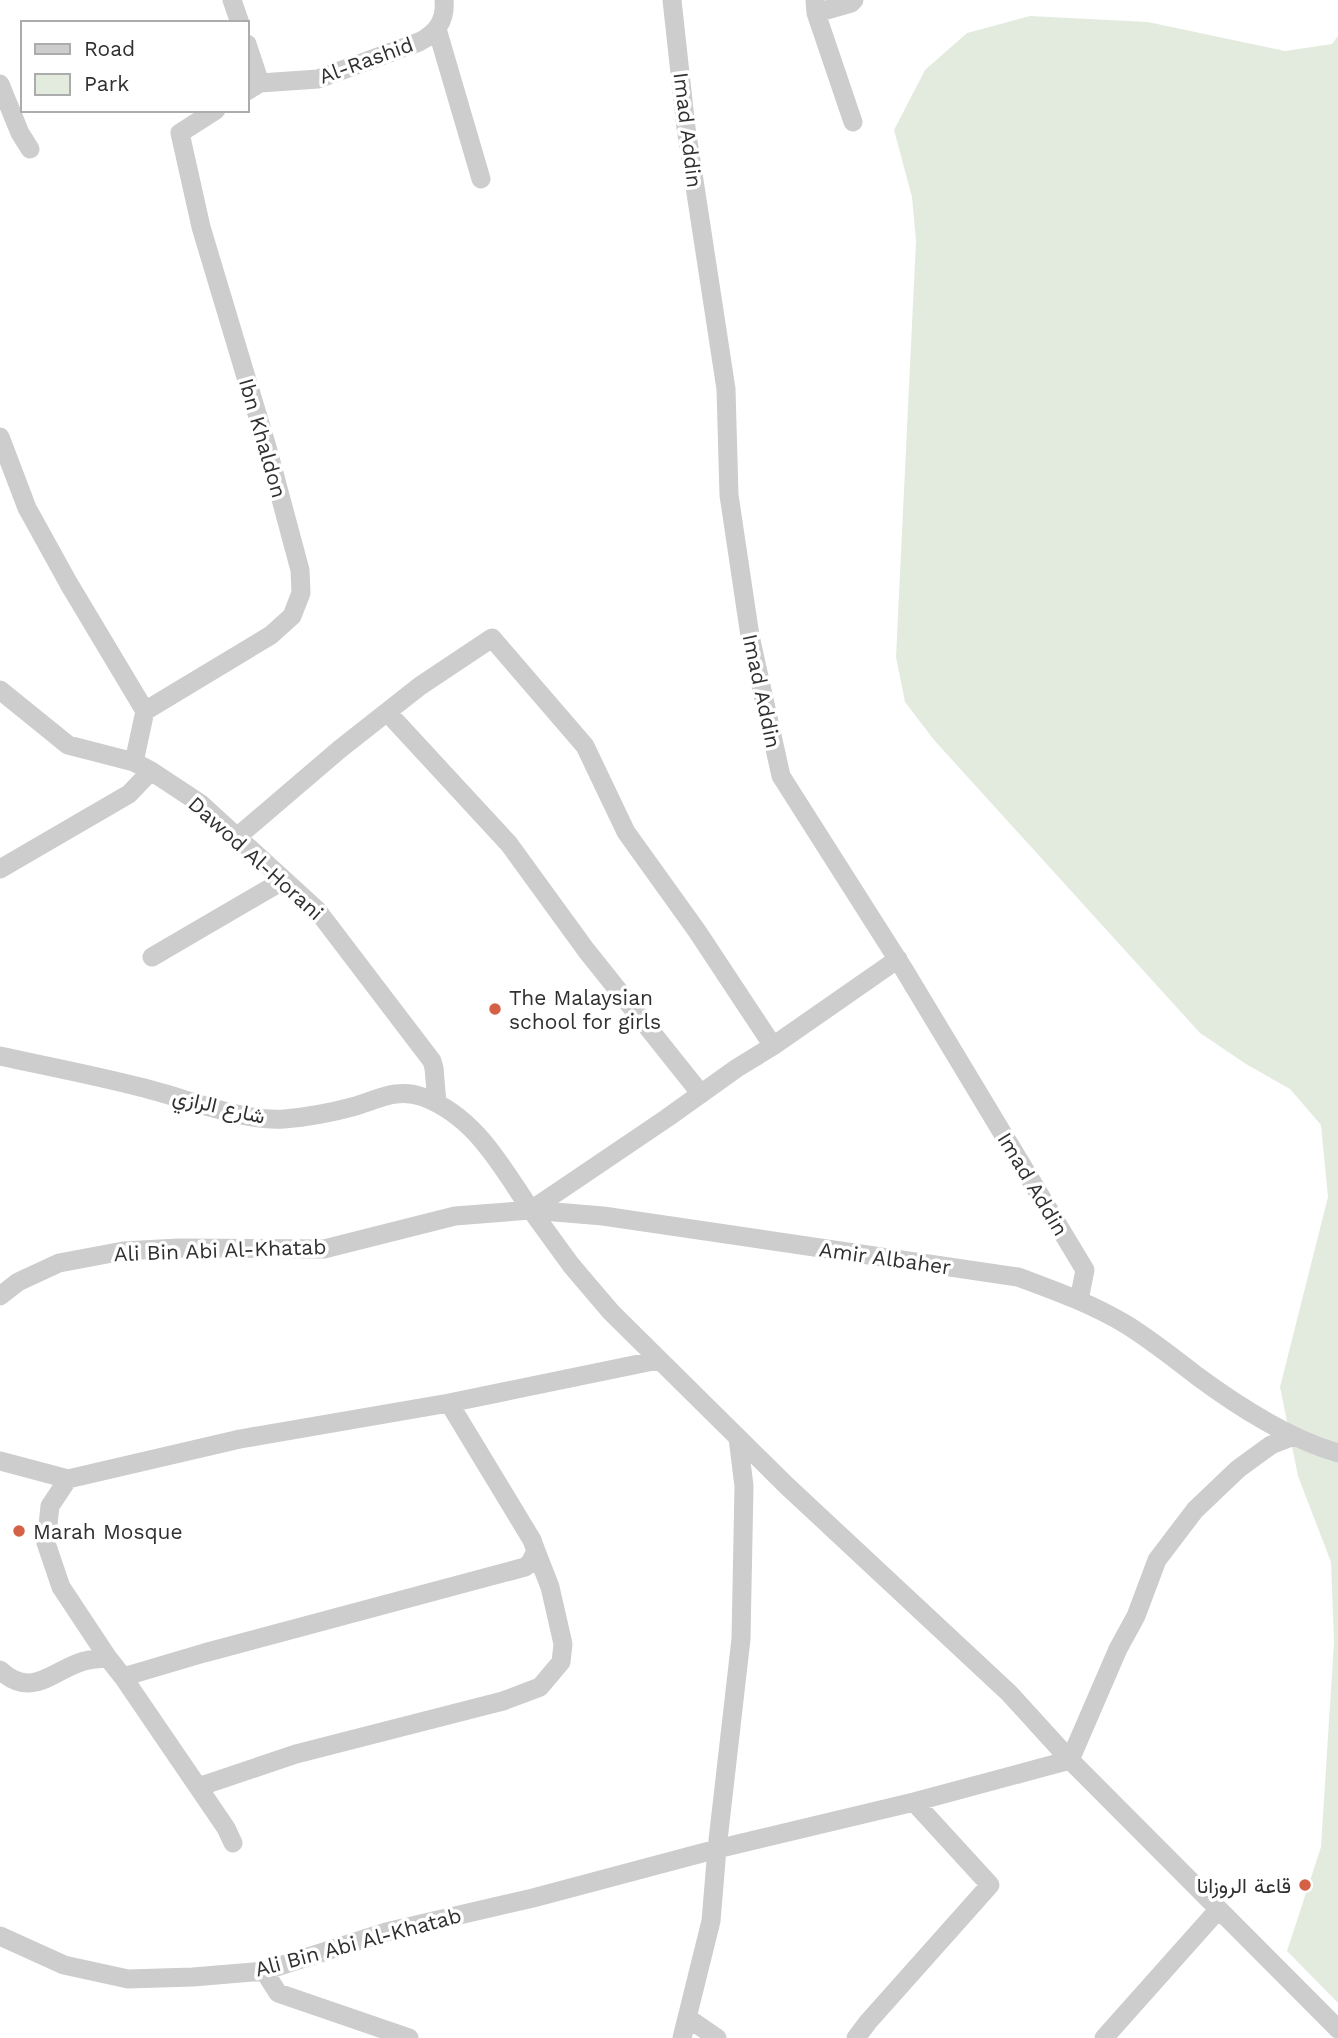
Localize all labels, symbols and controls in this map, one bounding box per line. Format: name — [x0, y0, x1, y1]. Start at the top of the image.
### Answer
legend — [21, 21, 248, 112]
street label: Al-Rashid — [315, 31, 417, 89]
text: Road — [84, 36, 135, 61]
text: Park — [84, 71, 129, 96]
street label: Imad Addin — [669, 71, 707, 189]
street label: Ibn Khaldon — [234, 375, 292, 501]
street label: Imad Addin — [738, 632, 786, 750]
street label: Dawod Al-Horani — [183, 791, 329, 925]
place label: The Malaysian school for girls — [509, 985, 661, 1034]
marker: The Malaysian school for girls — [487, 1001, 503, 1017]
street label: شارع الرازي — [169, 1083, 268, 1134]
street label: Imad Addin — [992, 1128, 1074, 1240]
street label: Ali Bin Abi Al-Khatab — [113, 1234, 327, 1266]
street label: Amir Albaher — [817, 1236, 953, 1280]
place label: Marah Mosque — [33, 1519, 183, 1544]
marker: Marah Mosque — [11, 1523, 27, 1539]
place label: قاعة الروزانا — [1197, 1873, 1291, 1899]
marker: قاعة الروزانا — [1297, 1877, 1313, 1893]
street label: Ali Bin Abi Al-Khatab — [252, 1902, 464, 1982]

